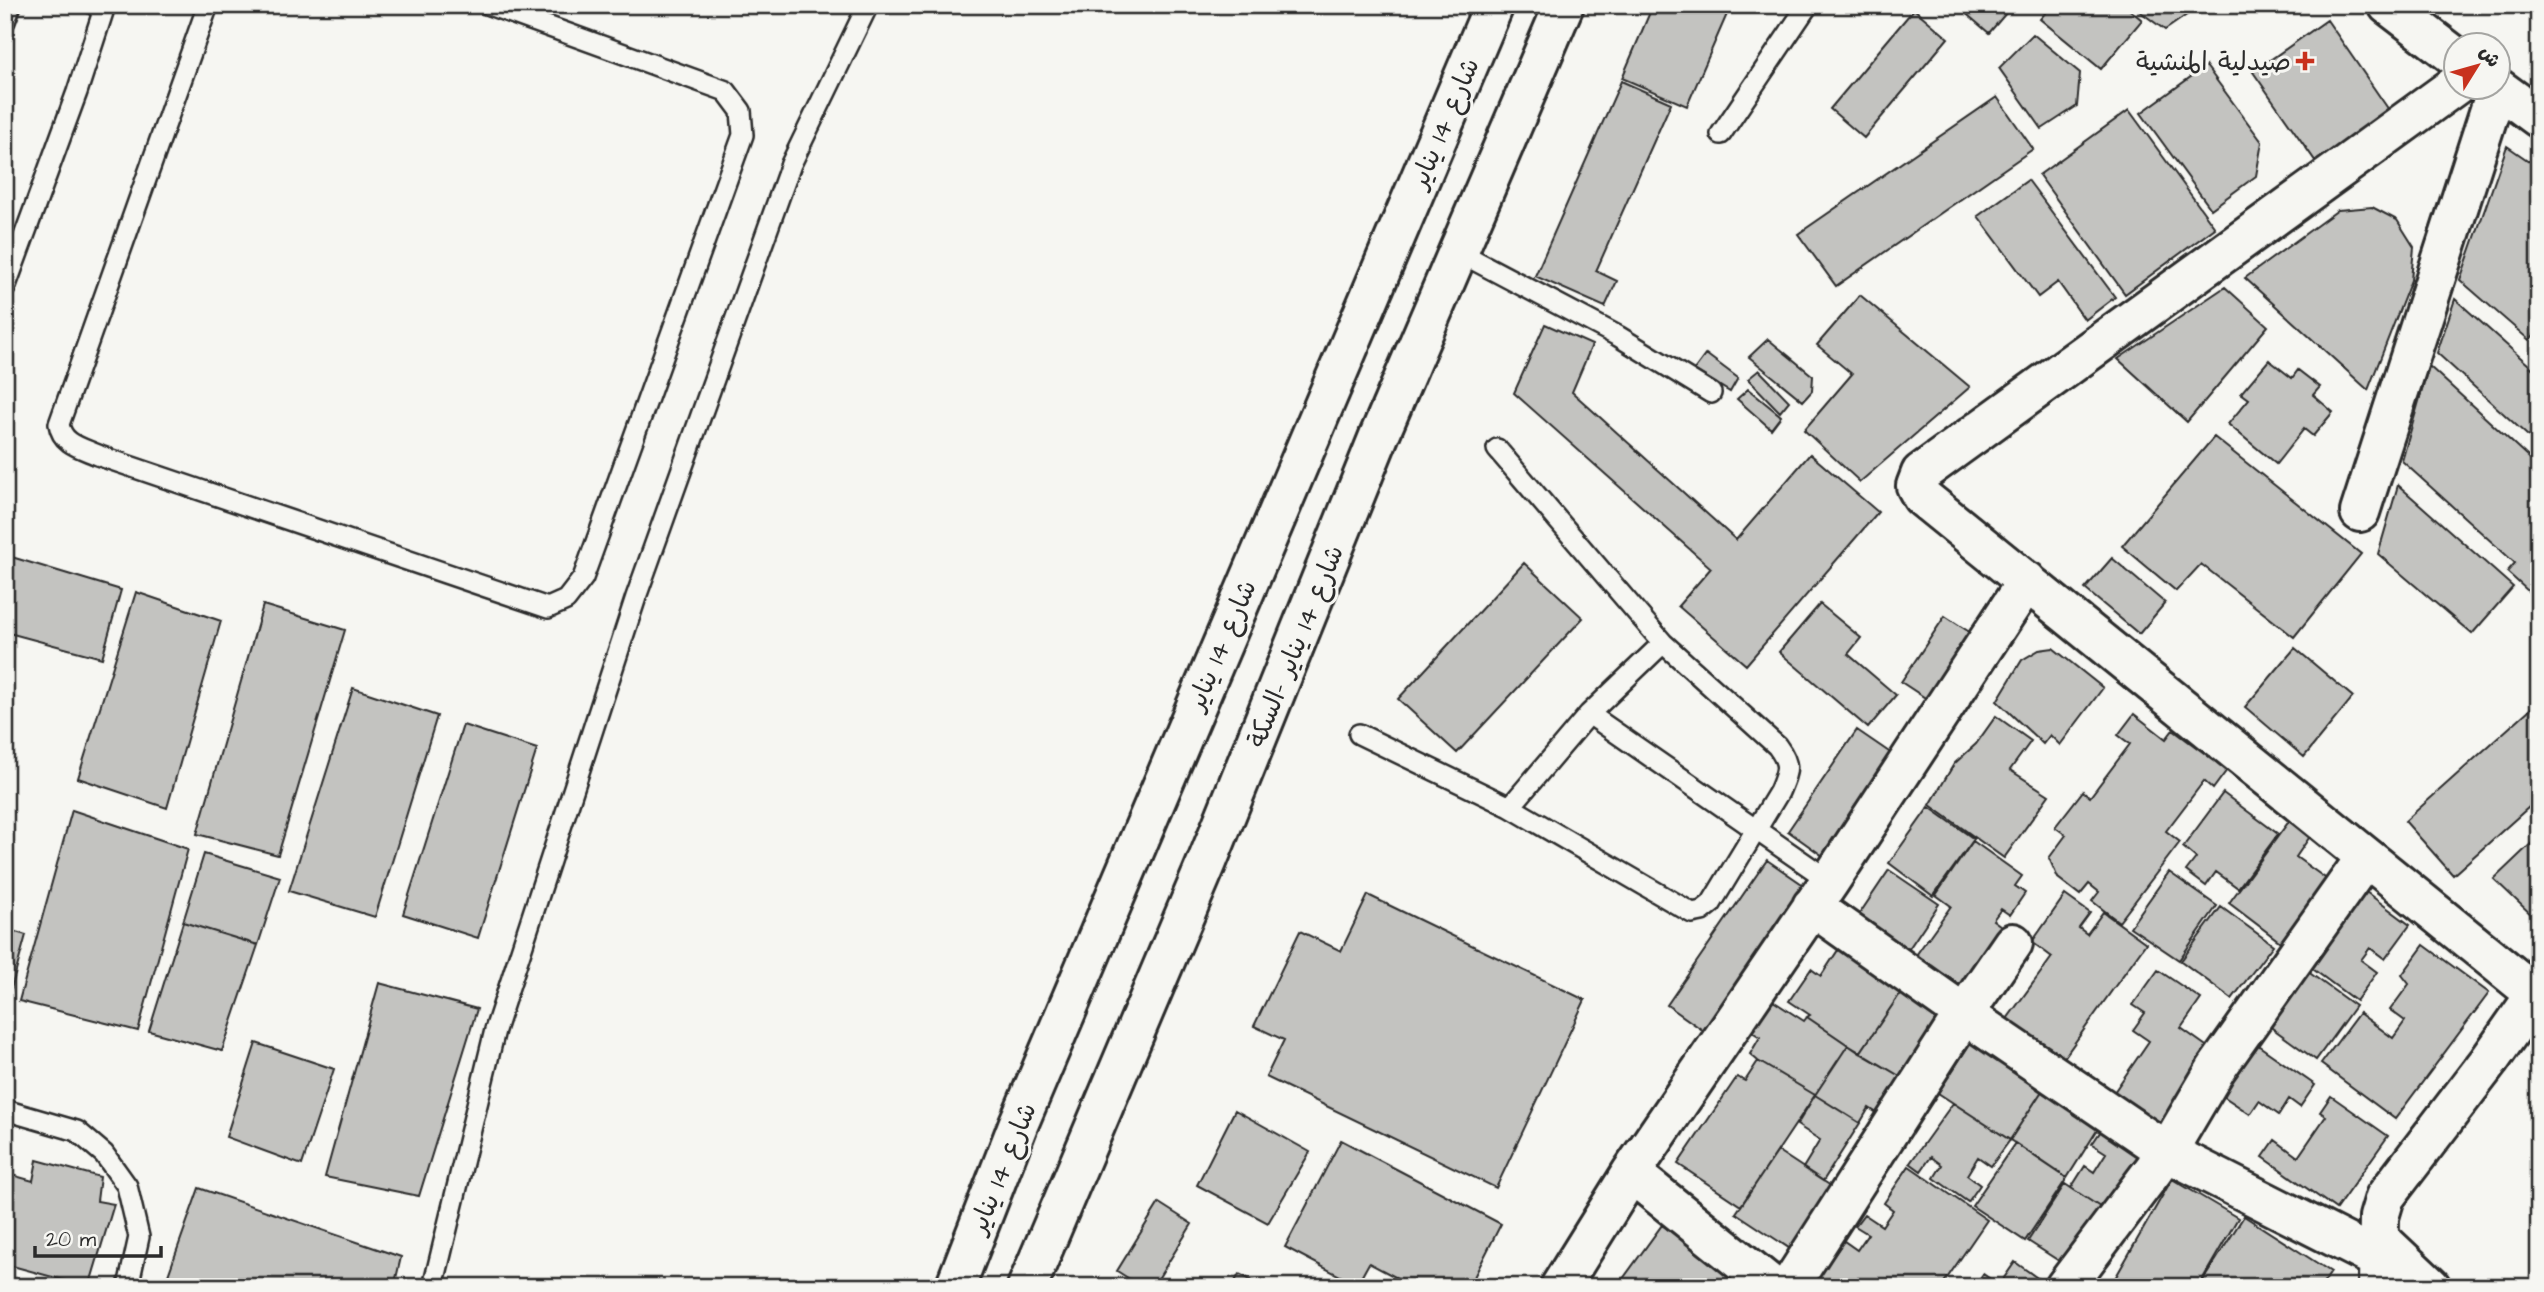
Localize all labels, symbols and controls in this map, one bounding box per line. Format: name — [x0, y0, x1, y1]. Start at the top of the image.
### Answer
north arrow — [2442, 32, 2512, 102]
text: ش — [2472, 40, 2507, 73]
place label: صيدلية المنشية — [2136, 44, 2291, 80]
street label: شارع 14 يناير — [1401, 53, 1489, 196]
marker: صيدلية المنشية — [2297, 53, 2313, 69]
street label: شارع 14 يناير -السكة — [1239, 540, 1353, 753]
street label: شارع 14 يناير — [1178, 575, 1266, 718]
street label: شارع 14 يناير — [960, 1097, 1046, 1241]
scale bar — [35, 1215, 161, 1259]
text: 20 m — [46, 1225, 97, 1254]

